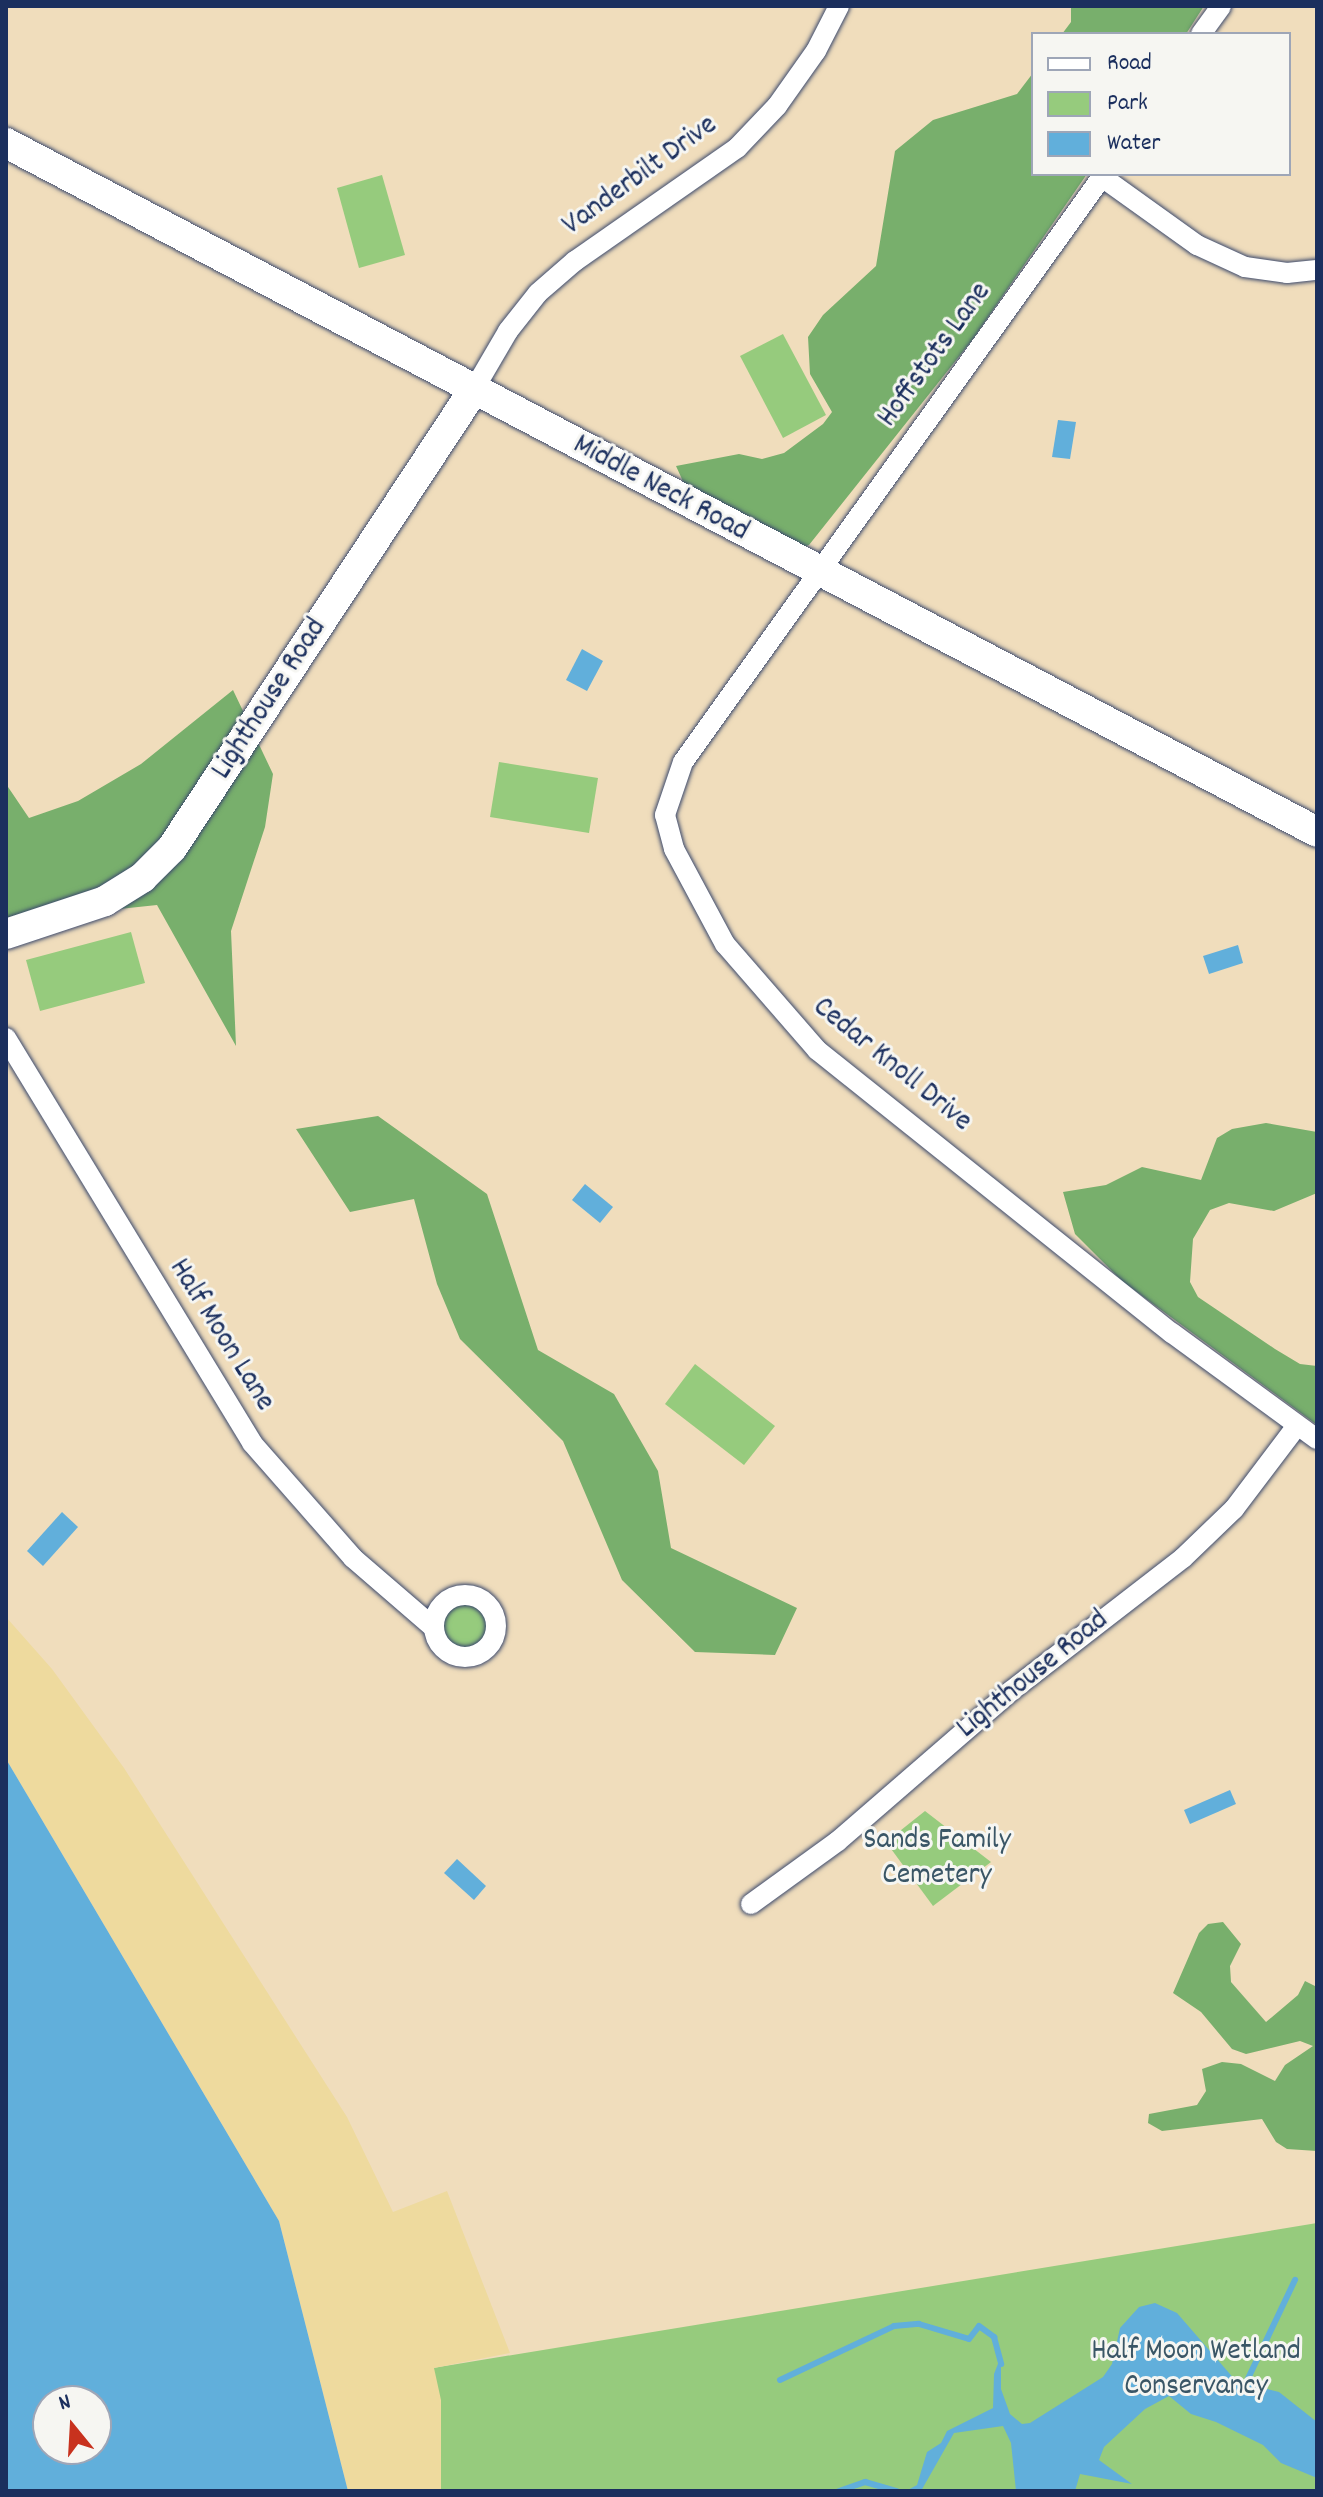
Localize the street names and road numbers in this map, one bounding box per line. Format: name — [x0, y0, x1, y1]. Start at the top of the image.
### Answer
street label: Vanderbilt Drive — [557, 109, 725, 245]
street label: Hoffstots Lane — [871, 277, 1001, 435]
street label: Middle Neck Road — [566, 429, 754, 551]
street label: Lighthouse Road — [206, 613, 336, 787]
street label: Cedar Knoll Drive — [804, 991, 978, 1141]
street label: Half Moon Lane — [159, 1253, 281, 1419]
street label: Lighthouse Road — [951, 1604, 1117, 1748]

